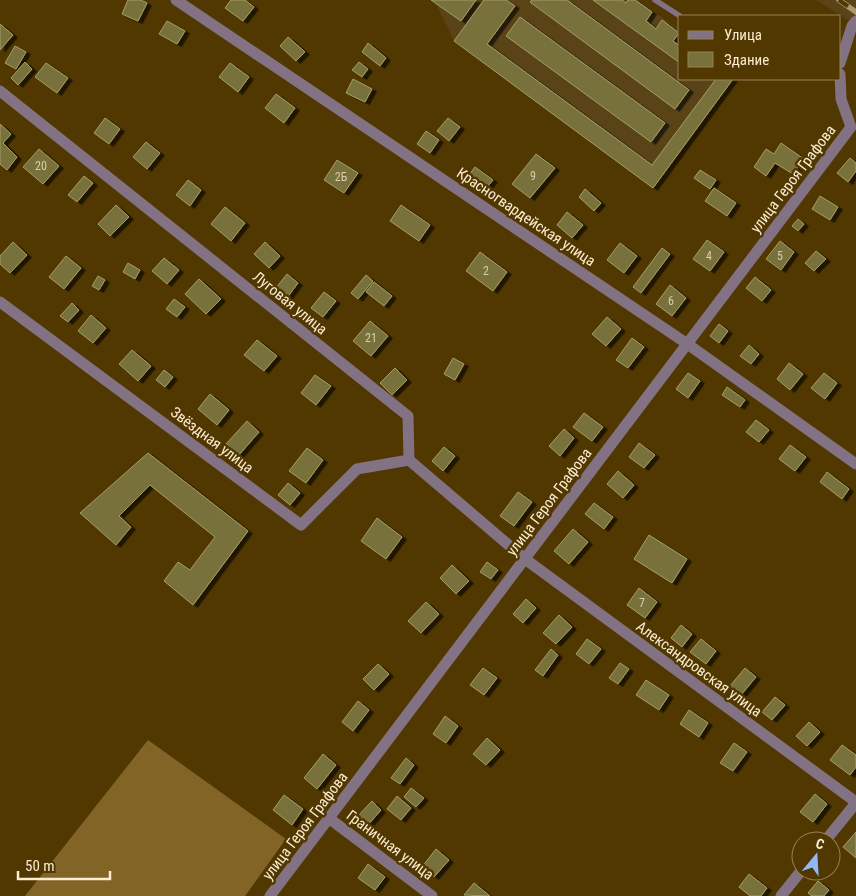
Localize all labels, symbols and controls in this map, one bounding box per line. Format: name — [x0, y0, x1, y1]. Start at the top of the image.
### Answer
legend — [678, 15, 841, 80]
text: Улица — [724, 26, 762, 44]
text: Здание — [724, 51, 769, 69]
street label: улица Героя Графова — [747, 121, 839, 237]
house number: 20 — [35, 159, 47, 173]
street label: Красногвардейская улица — [453, 164, 599, 270]
house number: 9 — [530, 169, 536, 183]
house number: 2Б — [335, 170, 348, 184]
house number: 4 — [706, 249, 712, 263]
house number: 5 — [777, 249, 783, 263]
house number: 2 — [483, 264, 489, 278]
street label: Луговая улица — [249, 268, 331, 338]
house number: 6 — [668, 294, 674, 308]
house number: 21 — [365, 331, 377, 345]
street label: Звёздная улица — [167, 403, 257, 477]
street label: улица Героя Графова — [503, 444, 595, 560]
house number: 7 — [639, 596, 645, 610]
street label: Александровская улица — [633, 617, 765, 721]
street label: улица Героя Графова — [259, 768, 351, 884]
street label: Граничная улица — [343, 806, 437, 884]
north arrow — [791, 831, 841, 881]
text: С — [814, 835, 826, 852]
scale bar — [18, 848, 110, 880]
text: 50 m — [25, 857, 55, 875]

